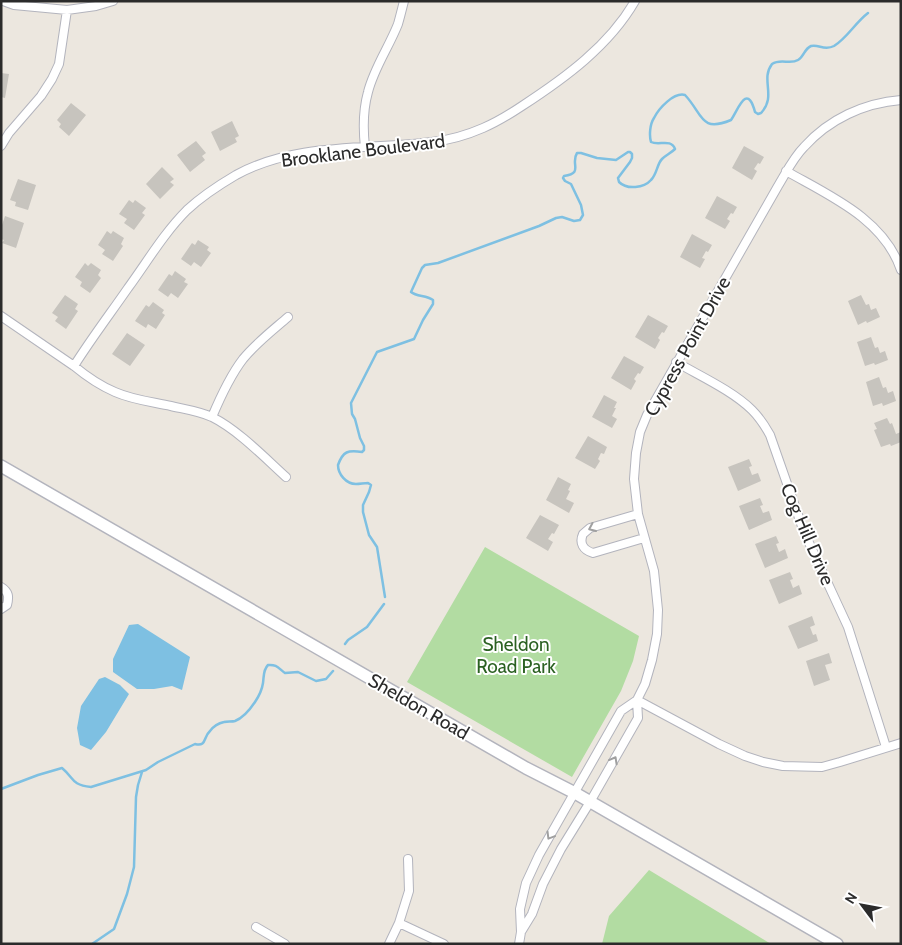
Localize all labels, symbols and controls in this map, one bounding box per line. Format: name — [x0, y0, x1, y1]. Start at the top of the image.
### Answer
street label: Brooklane Boulevard — [280, 129, 446, 172]
street label: Cypress Point Drive — [640, 272, 735, 420]
street label: Cog Hill Drive — [776, 480, 839, 589]
one-way arrow — [588, 522, 597, 533]
park label: Sheldon Road Park — [476, 633, 556, 678]
street label: Sheldon Road — [364, 668, 473, 745]
one-way arrow — [608, 756, 618, 765]
one-way arrow — [547, 830, 557, 839]
north arrow — [837, 880, 887, 930]
text: N — [841, 889, 861, 907]

